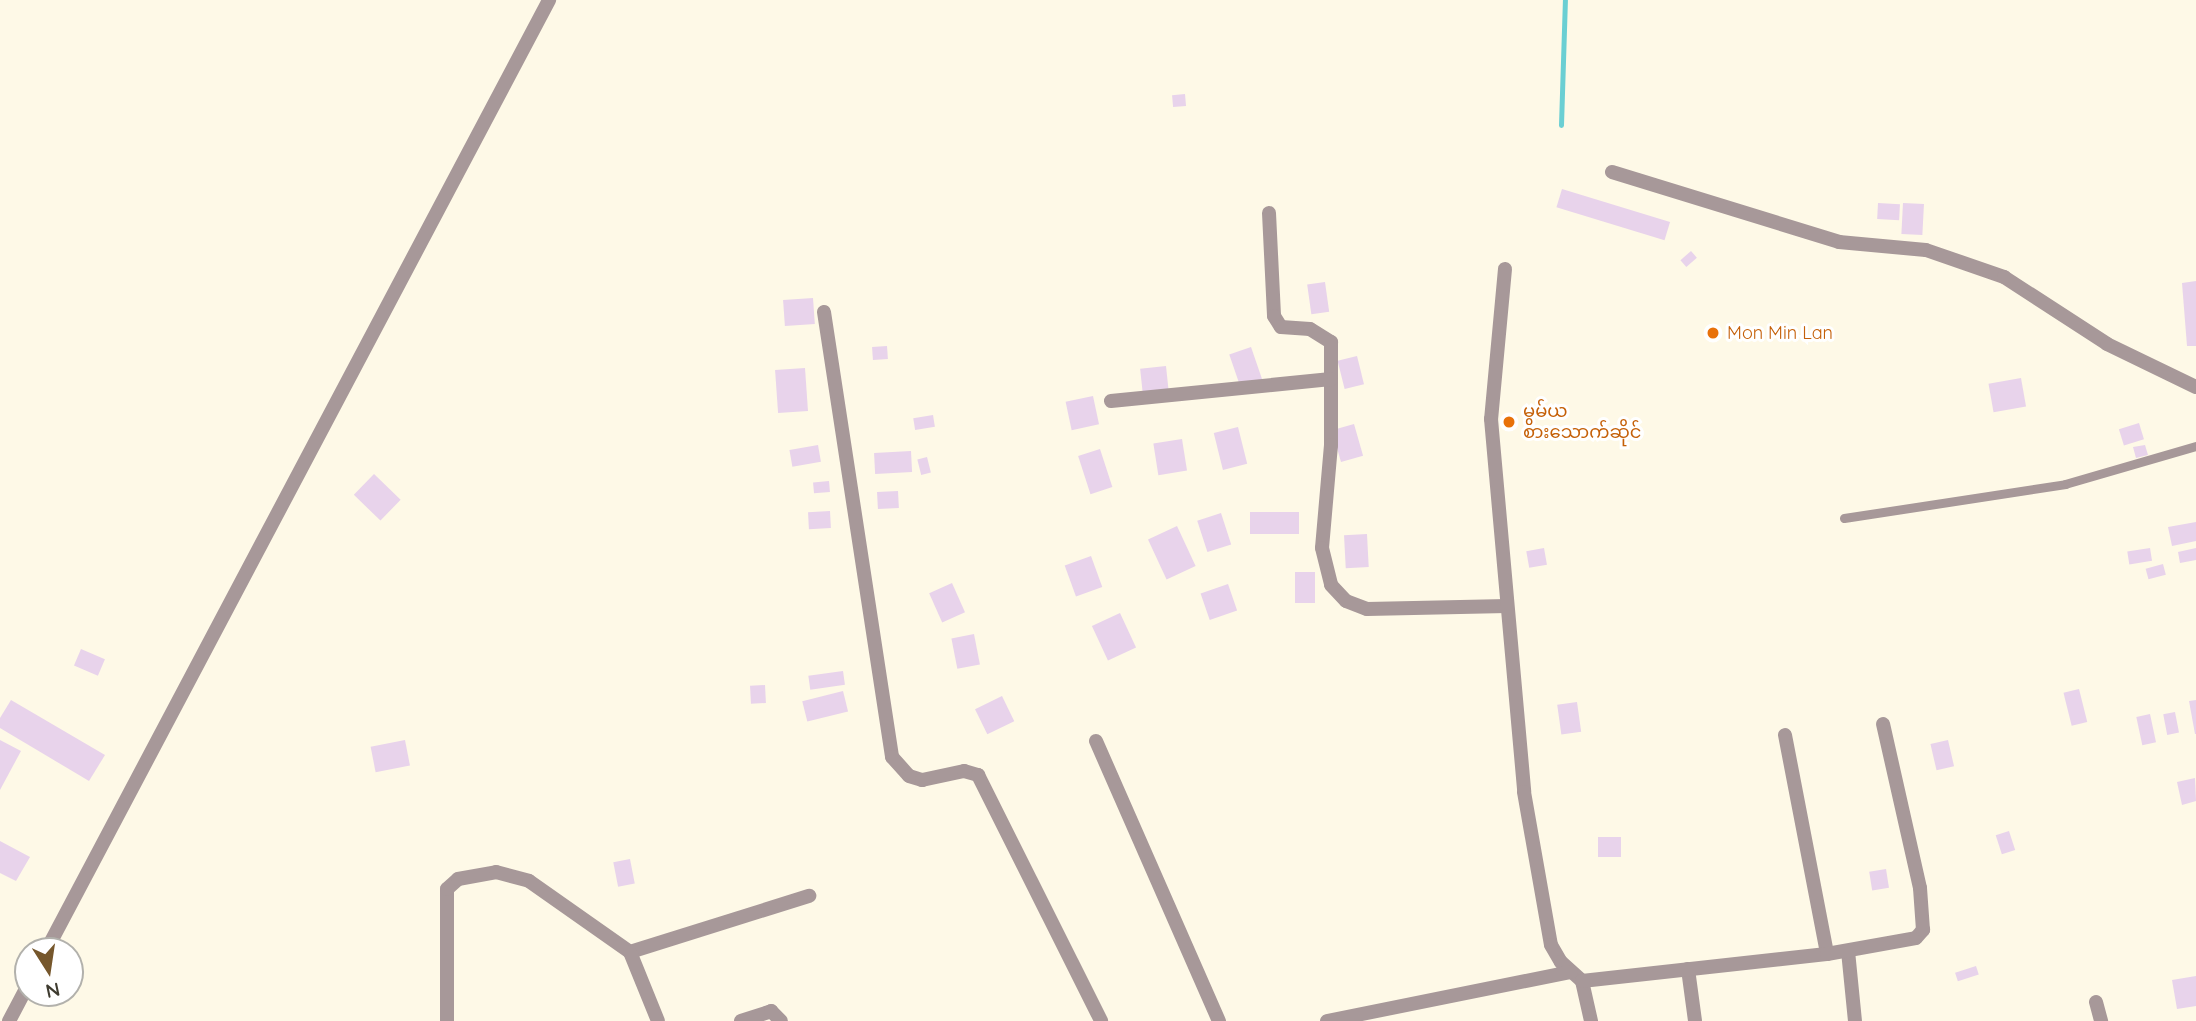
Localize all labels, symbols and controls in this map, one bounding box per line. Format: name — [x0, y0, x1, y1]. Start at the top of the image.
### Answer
place label: Mon Min Lan — [1727, 322, 1833, 344]
marker: Mon Min Lan — [1705, 325, 1721, 341]
place label: မွမ်ယ စားသောက်ဆိုင် — [1523, 401, 1641, 444]
marker: မွမ်ယ စားသောက်ဆိုင် — [1501, 414, 1517, 430]
north arrow — [14, 937, 84, 1007]
text: N — [44, 977, 62, 1004]

